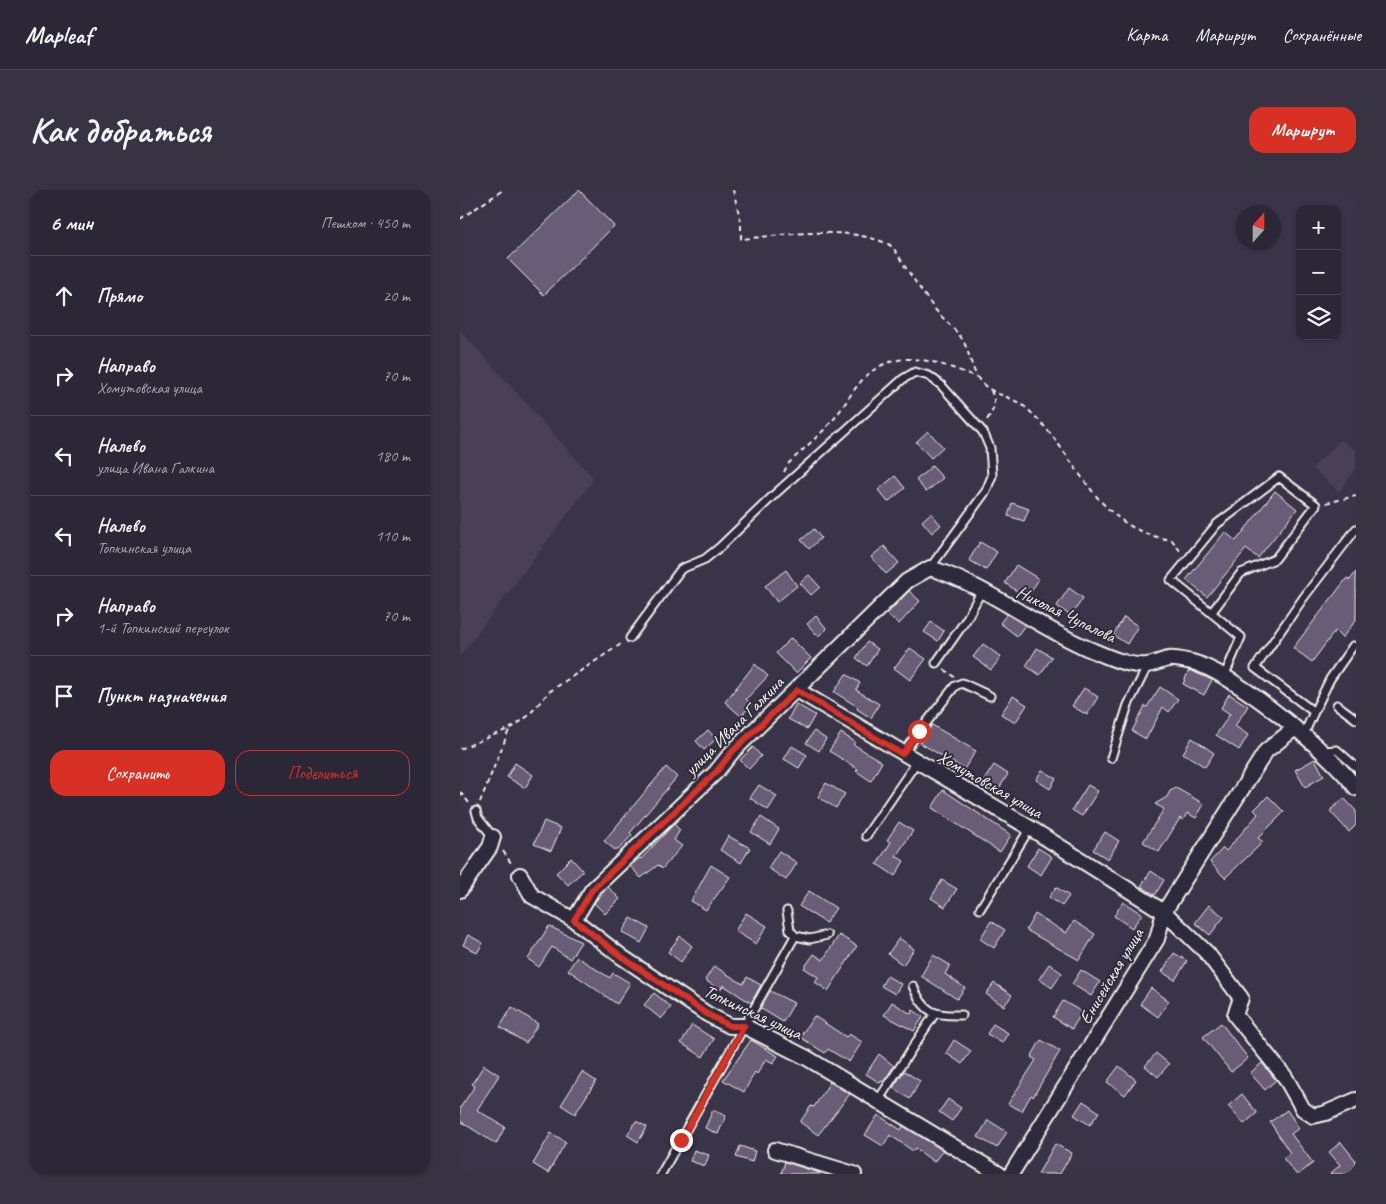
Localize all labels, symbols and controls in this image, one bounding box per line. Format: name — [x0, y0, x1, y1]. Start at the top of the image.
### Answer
text: Mapleaf — [25, 20, 92, 50]
text: Карта — [1126, 24, 1167, 46]
text: Маршрут — [1195, 24, 1255, 46]
text: Сохранённые — [1283, 24, 1361, 46]
button: Маршрут — [1249, 107, 1356, 153]
text: Как добраться — [30, 108, 211, 153]
north arrow — [1236, 205, 1281, 250]
map controls — [1296, 205, 1341, 340]
button: + — [1296, 205, 1341, 250]
text: 6 мин — [50, 210, 93, 236]
text: Пешком · 450 m — [321, 213, 410, 233]
button: − — [1296, 250, 1341, 295]
icon: ahead — [50, 282, 78, 310]
text: Прямо — [97, 284, 142, 308]
text: 20 m — [383, 286, 410, 306]
button: layers — [1296, 295, 1341, 340]
text: Направо — [97, 354, 155, 378]
icon: right — [50, 362, 78, 390]
text: 70 m — [383, 366, 410, 386]
text: Хомутовская улица — [97, 378, 202, 398]
text: Налево — [97, 434, 145, 458]
icon: left — [50, 442, 78, 470]
text: 180 m — [376, 446, 410, 466]
text: улица Ивана Галкина — [97, 458, 214, 478]
text: Налево — [97, 514, 145, 538]
icon: left — [50, 522, 78, 550]
text: 110 m — [376, 526, 410, 546]
text: Топкинская улица — [97, 538, 191, 558]
street label: Николая Чупалова — [1013, 581, 1121, 648]
text: Направо — [97, 594, 155, 618]
icon: right — [50, 602, 78, 630]
text: 70 m — [383, 606, 410, 626]
text: 1-й Топкинский переулок — [97, 618, 229, 638]
street label: улица Ивана Галкина — [679, 670, 790, 781]
icon: arrive — [50, 682, 78, 710]
text: Пункт назначения — [97, 684, 226, 708]
route start — [908, 720, 931, 743]
street label: Хомутовская улица — [933, 745, 1048, 824]
button: Сохранить — [50, 750, 225, 796]
button: Поделиться — [235, 750, 410, 796]
street label: Енисейская улица — [1074, 923, 1149, 1028]
street label: Топкинская улица — [700, 980, 807, 1045]
route end — [670, 1129, 693, 1152]

